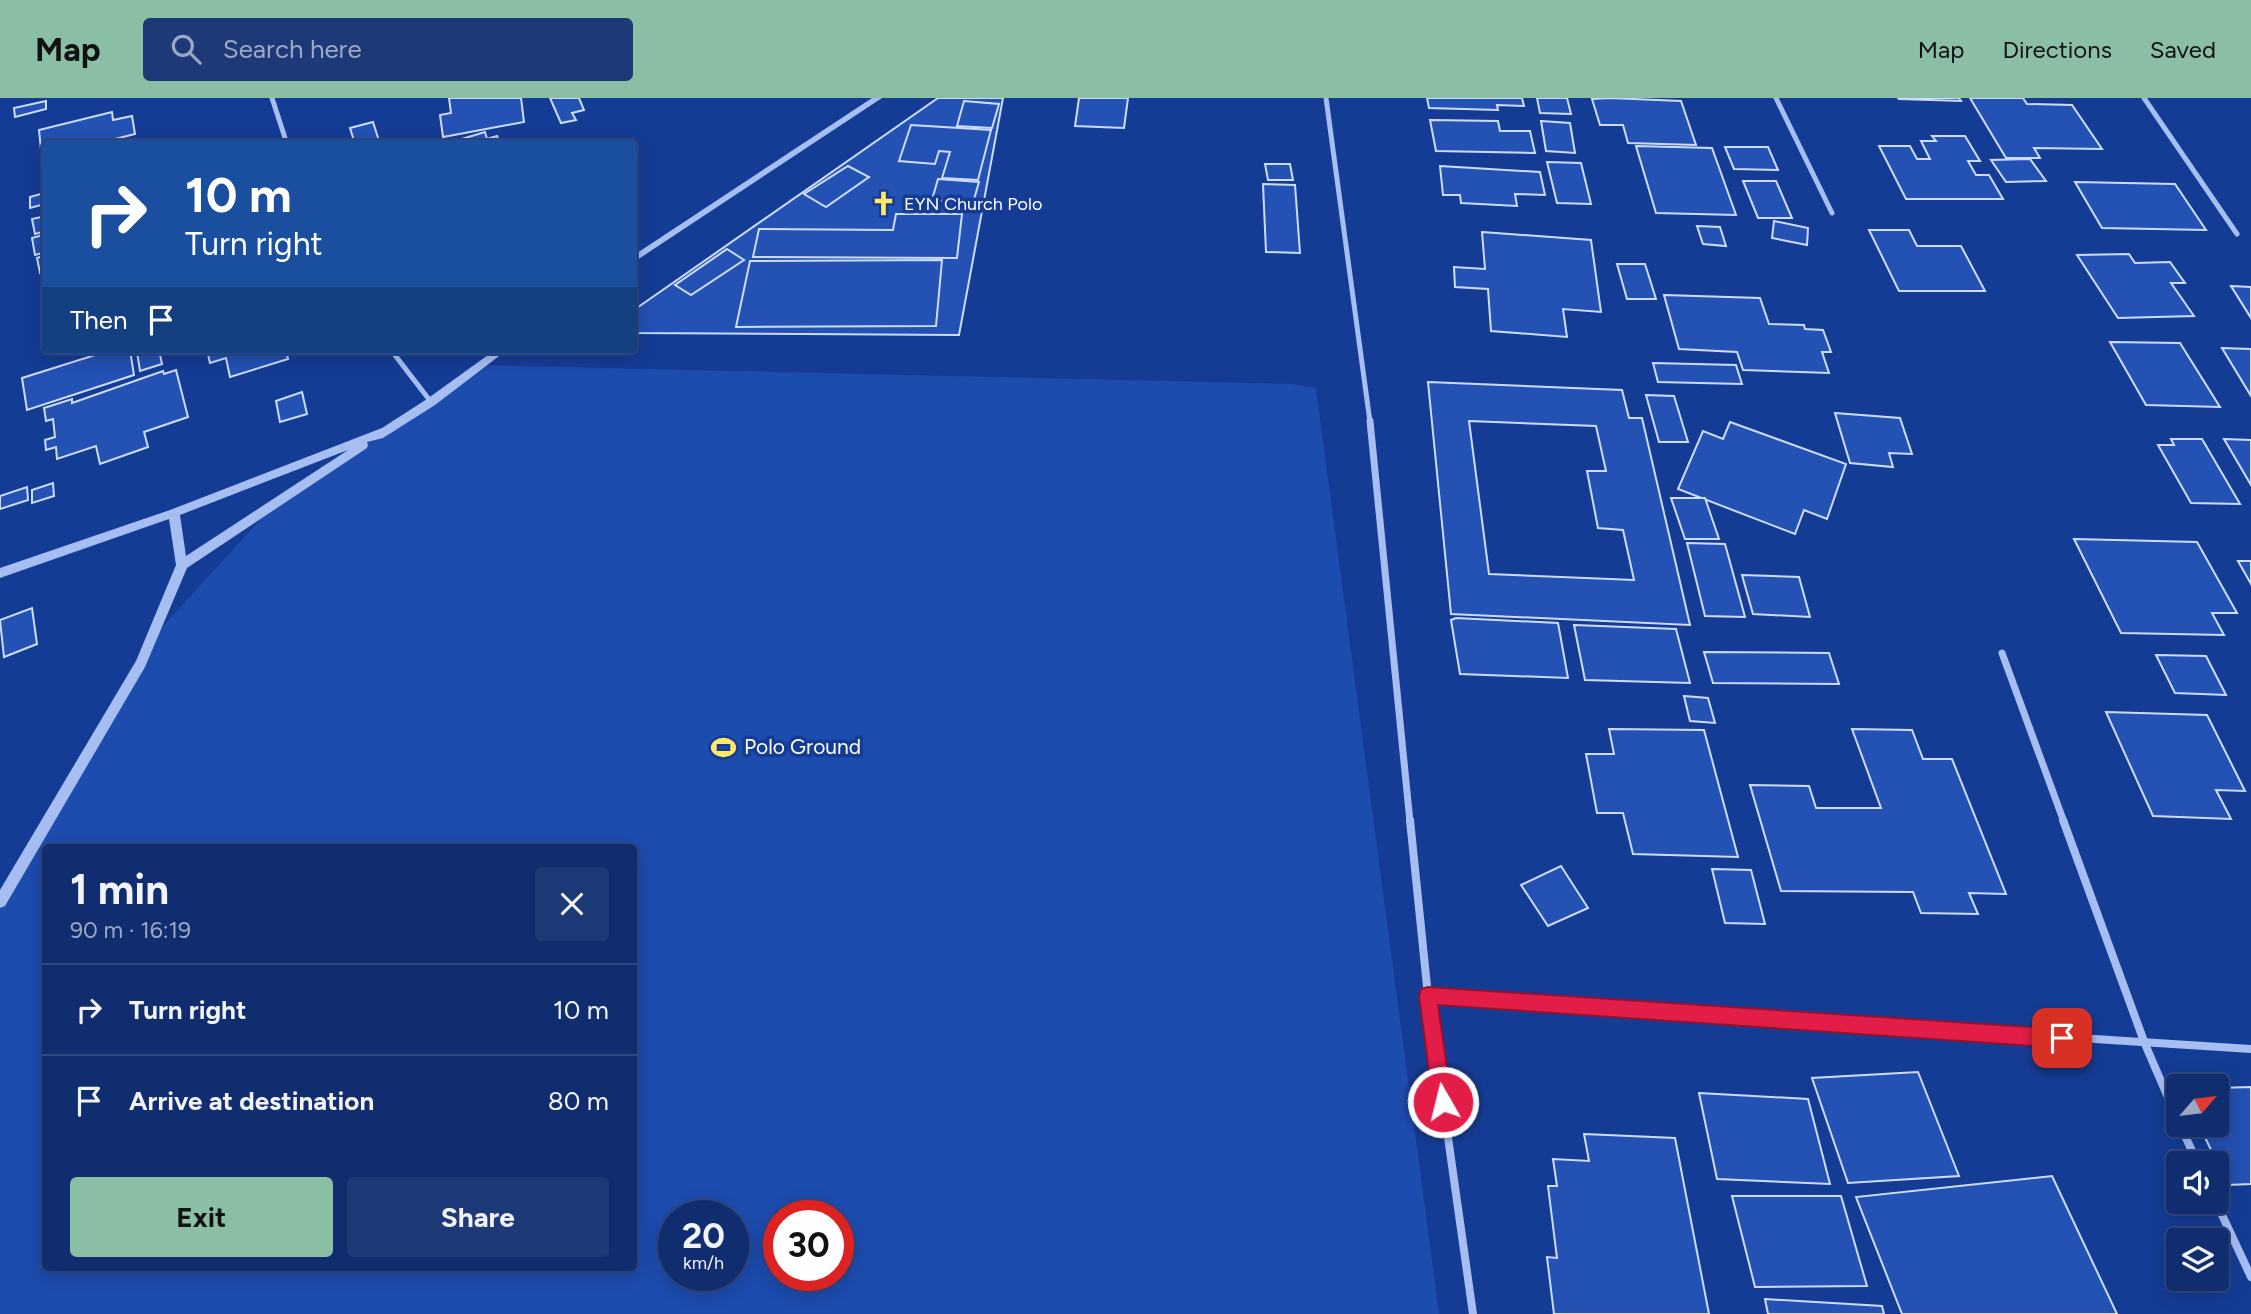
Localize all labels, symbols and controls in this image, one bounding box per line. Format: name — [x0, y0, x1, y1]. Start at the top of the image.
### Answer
search box — [143, 18, 633, 81]
text: Map — [35, 30, 101, 69]
icon: search — [167, 30, 205, 68]
text: Search here — [223, 33, 362, 65]
text: Map — [1918, 35, 1964, 64]
text: Directions — [2002, 35, 2112, 64]
text: Saved — [2150, 35, 2216, 64]
text: 10 m — [185, 165, 292, 224]
icon: right — [70, 168, 161, 259]
church icon: EYN Church Polo — [870, 190, 898, 218]
place label: EYN Church Polo — [904, 193, 1042, 215]
text: Turn right — [185, 225, 323, 263]
icon: arrive — [142, 301, 180, 339]
text: Then — [70, 304, 128, 336]
sports icon: Polo Ground — [710, 733, 738, 761]
place label: Polo Ground — [744, 734, 861, 759]
text: 1 min — [70, 864, 169, 915]
button: close — [535, 867, 609, 941]
text: 90 m · 16:19 — [70, 916, 191, 944]
icon: right — [70, 991, 108, 1029]
text: Turn right — [129, 994, 246, 1026]
text: 10 m — [553, 994, 609, 1026]
pin — [2032, 1008, 2092, 1068]
icon: arrive — [2043, 1019, 2081, 1057]
position arrow — [1406, 1065, 1480, 1139]
north arrow — [2166, 1074, 2230, 1138]
map controls — [2166, 1074, 2229, 1291]
icon: arrive — [70, 1082, 108, 1120]
text: Arrive at destination — [129, 1085, 374, 1117]
text: 80 m — [548, 1085, 609, 1117]
button: sound — [2166, 1151, 2229, 1214]
button: Exit — [70, 1177, 333, 1257]
button: Share — [347, 1177, 609, 1257]
speed limit sign: 30 — [763, 1200, 854, 1291]
text: 20 — [682, 1215, 725, 1257]
button: layers — [2166, 1228, 2229, 1291]
text: km/h — [683, 1252, 724, 1274]

